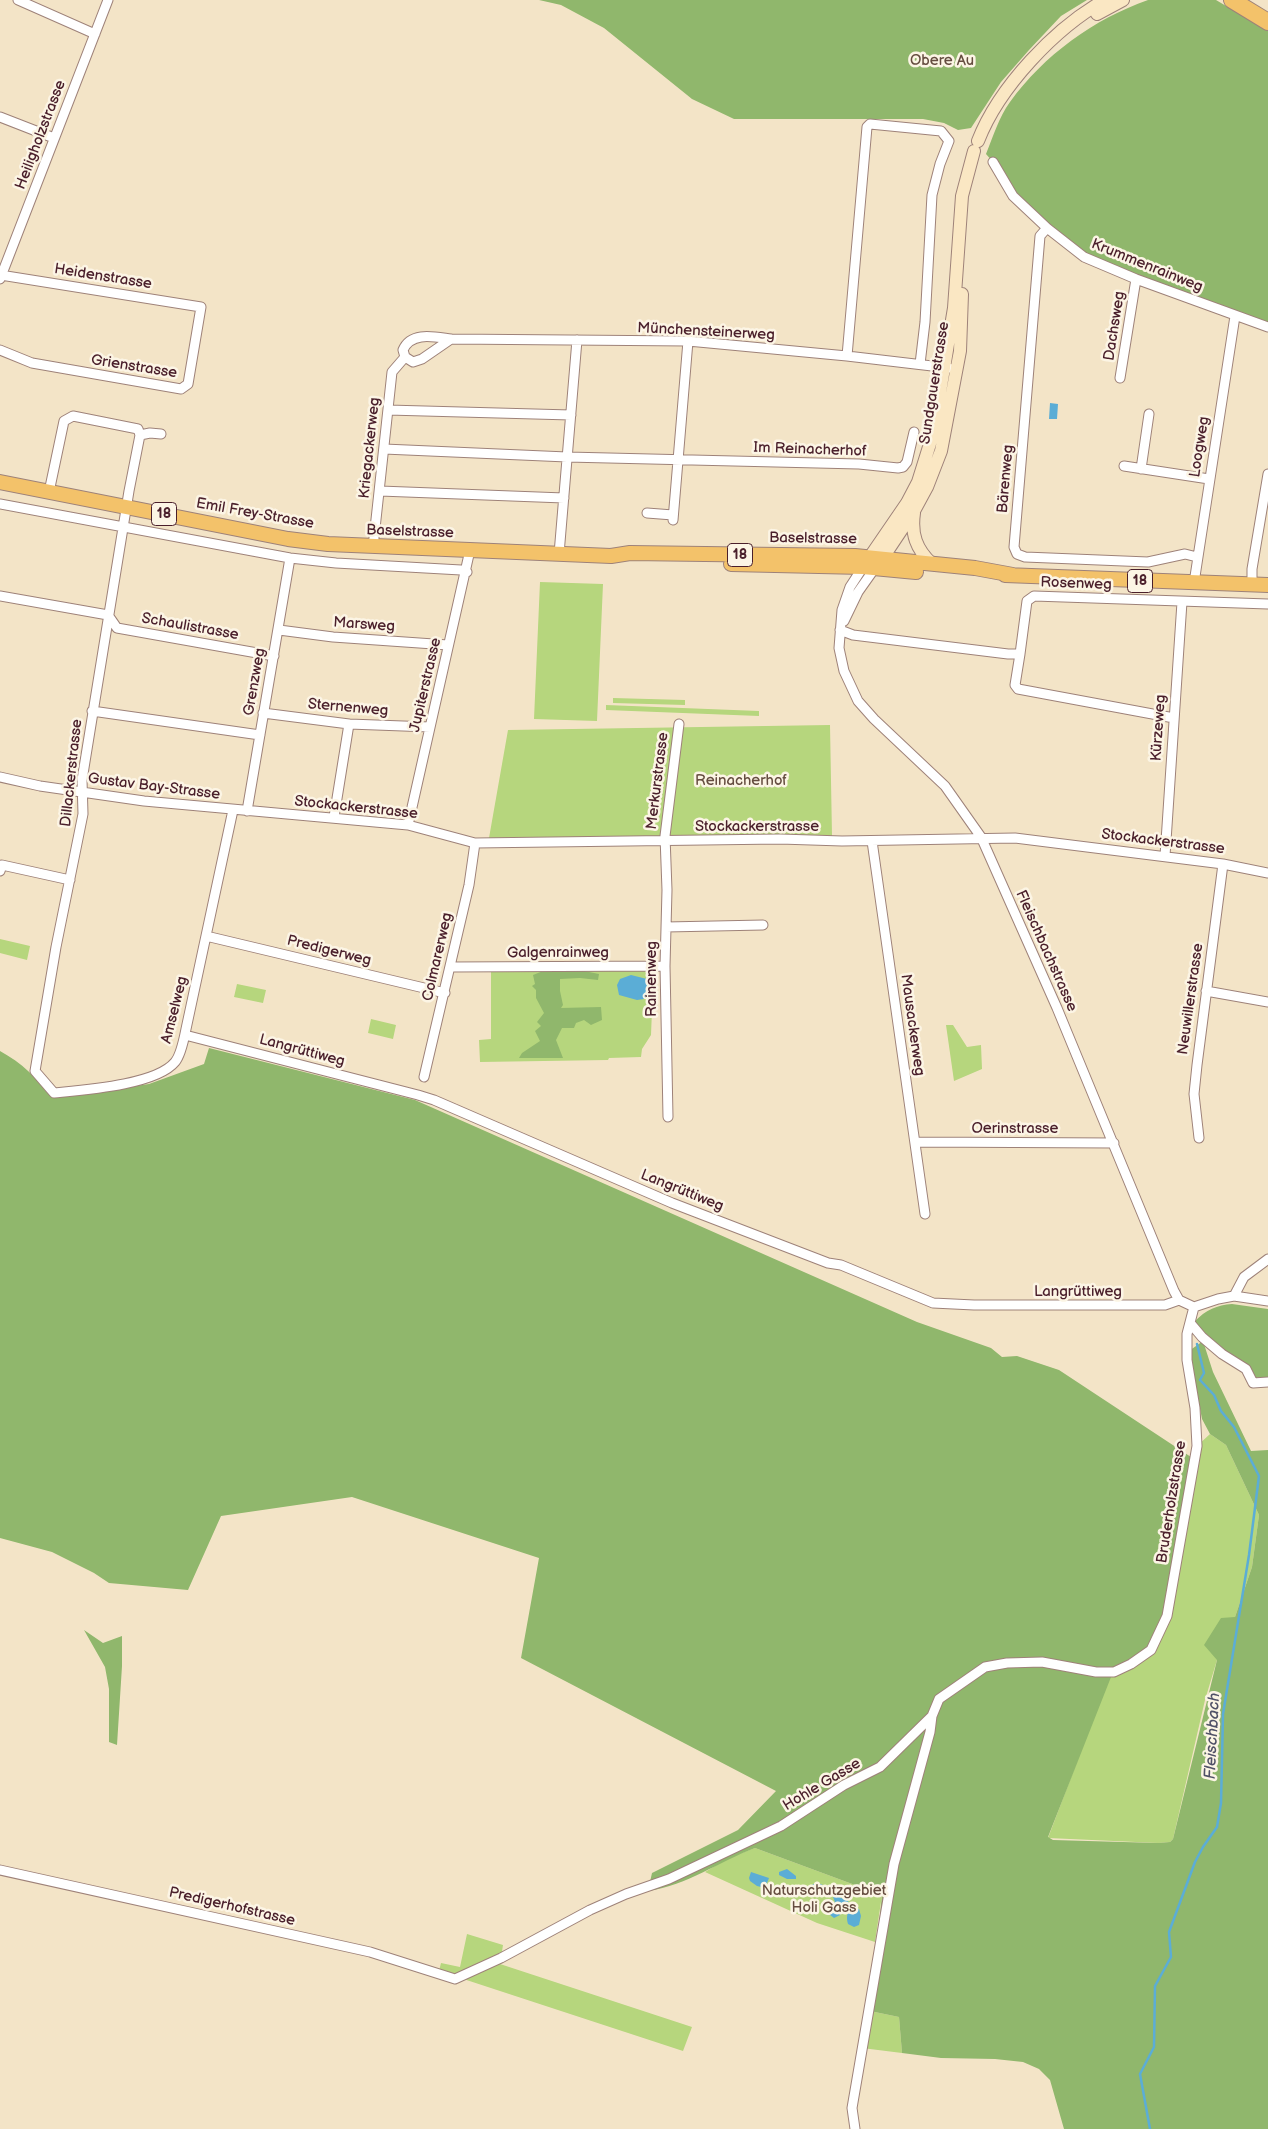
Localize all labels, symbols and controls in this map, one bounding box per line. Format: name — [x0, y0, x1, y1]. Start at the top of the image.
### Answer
park label: Obere Au — [910, 52, 974, 70]
street label: Heiligholzstrasse — [12, 78, 70, 192]
street label: Krummenrainweg — [1089, 235, 1205, 297]
street label: Heidenstrasse — [53, 260, 153, 294]
street label: Dachsweg — [1101, 290, 1129, 362]
street label: Münchensteinerweg — [637, 319, 775, 345]
street label: Sundgauerstrasse — [916, 321, 954, 445]
street label: Grienstrasse — [90, 351, 178, 383]
street label: Kriegackerweg — [356, 397, 384, 499]
street label: Loogweg — [1186, 415, 1214, 479]
street label: Im Reinacherhof — [753, 439, 867, 461]
street label: Bärenweg — [994, 444, 1018, 514]
street label: Emil Frey-Strasse — [195, 495, 315, 533]
road number: 18 — [152, 502, 176, 526]
street label: Baselstrasse — [366, 521, 454, 543]
street label: Baselstrasse — [769, 529, 857, 549]
road number: 18 — [728, 544, 752, 566]
road number: 18 — [1128, 570, 1152, 592]
street label: Rosenweg — [1040, 574, 1112, 594]
street label: Schaulistrasse — [140, 610, 240, 644]
street label: Marsweg — [333, 614, 395, 636]
street label: Jupiterstrasse — [406, 636, 446, 734]
street label: Grenzweg — [240, 647, 270, 717]
street label: Kürzeweg — [1148, 694, 1170, 762]
street label: Sternenweg — [307, 696, 389, 720]
street label: Dillackerstrasse — [57, 718, 87, 828]
street label: Merkurstrasse — [643, 731, 673, 831]
street label: Gustav Bay-Strasse — [87, 770, 221, 804]
park label: Reinacherhof — [695, 772, 787, 790]
street label: Stockackerstrasse — [293, 793, 419, 823]
street label: Stockackerstrasse — [695, 818, 819, 836]
street label: Stockackerstrasse — [1100, 826, 1226, 858]
street label: Fleischbachstrasse — [1011, 887, 1081, 1015]
street label: Colmarerweg — [419, 911, 457, 1003]
street label: Predigerweg — [285, 932, 373, 970]
street label: Rainenweg — [643, 941, 661, 1017]
street label: Neuwillerstrasse — [1174, 942, 1208, 1056]
street label: Galgenrainweg — [507, 944, 609, 962]
street label: Mausackerweg — [896, 973, 928, 1077]
street label: Amselweg — [158, 974, 192, 1046]
street label: Langrüttiweg — [257, 1031, 347, 1071]
street label: Oerinstrasse — [972, 1120, 1058, 1138]
street label: Langrüttiweg — [638, 1166, 726, 1216]
street label: Langrüttiweg — [1034, 1283, 1122, 1301]
street label: Bruderholzstrasse — [1153, 1440, 1191, 1564]
water label: Fleischbach — [1201, 1692, 1225, 1780]
street label: Hohle Gasse — [780, 1755, 864, 1815]
park label: Naturschutzgebiet Holi Gass — [762, 1882, 886, 1917]
street label: Predigerhofstrasse — [167, 1884, 297, 1930]

